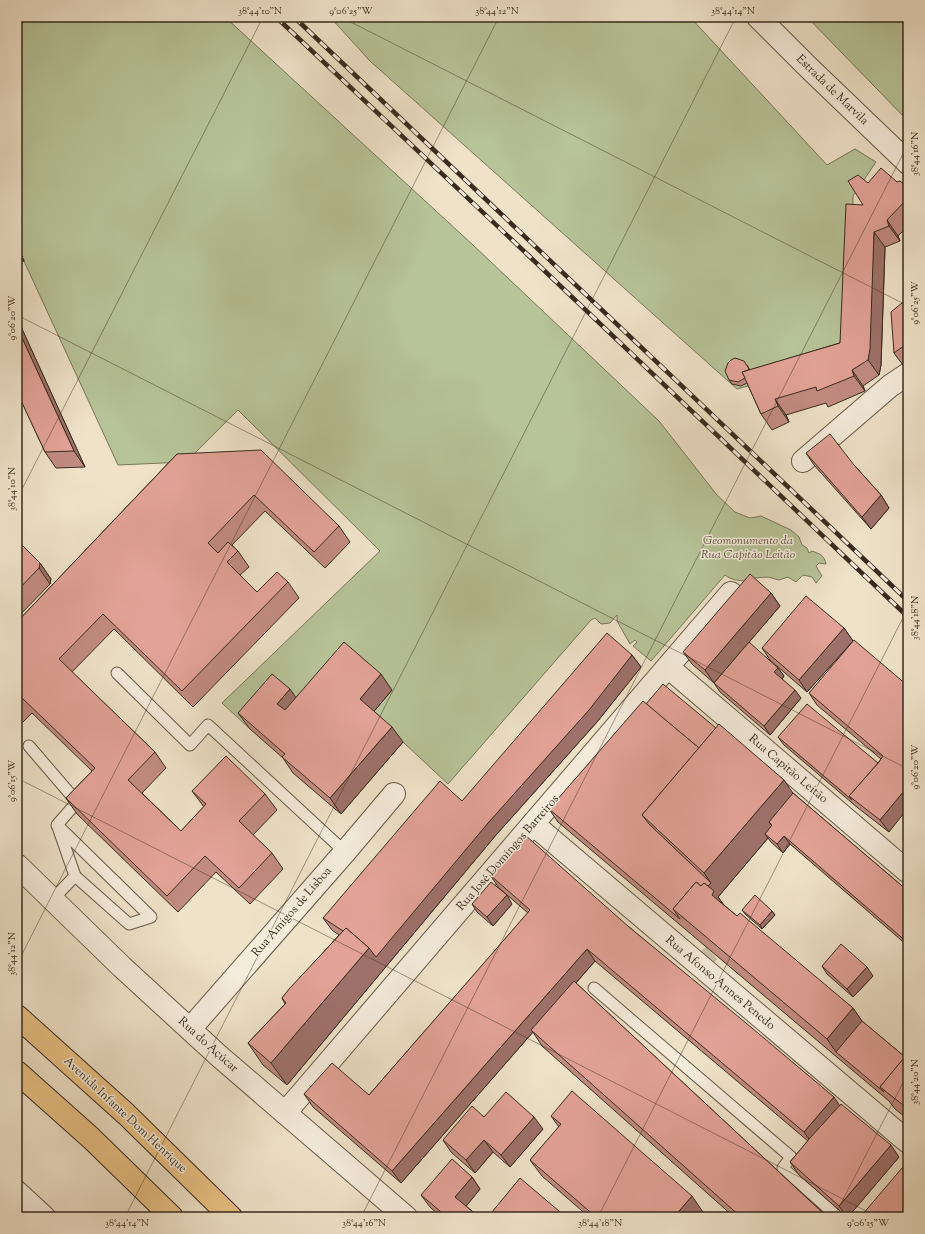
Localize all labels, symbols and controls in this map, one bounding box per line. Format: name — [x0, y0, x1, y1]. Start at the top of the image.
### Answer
text: 38°44'10"N — [238, 4, 282, 19]
text: 9°06'25"W — [329, 4, 373, 19]
text: 38°44'12"N — [475, 4, 519, 19]
text: 38°44'14"N — [711, 4, 755, 19]
street label: Estrada de Marvila — [792, 51, 873, 130]
text: 38°44'16"N — [908, 132, 923, 176]
text: 9°06'25"W — [908, 281, 923, 325]
text: 9°06'20"W — [5, 296, 20, 340]
text: 38°44'10"N — [5, 467, 20, 511]
park label: Geomonumento da Rua Capitão Leitão — [701, 532, 795, 564]
text: 38°44'18"N — [908, 596, 923, 640]
street label: Rua Capitão Leitão — [744, 730, 832, 808]
text: 9°06'20"W — [908, 745, 923, 789]
text: 9°06'15"W — [5, 760, 20, 802]
street label: Rua José Domingos Barreiros — [452, 791, 564, 915]
street label: Rua Amigos de Lisboa — [248, 862, 337, 961]
text: 38°44'12"N — [5, 932, 20, 976]
street label: Rua Afonso Annes Penedo — [661, 932, 779, 1035]
street label: Rua do Açúcar — [174, 1013, 243, 1077]
street label: Avenida Infante Dom Henrique — [59, 1053, 191, 1178]
text: 38°44'20"N — [908, 1059, 923, 1105]
text: 38°44'14"N — [105, 1216, 149, 1231]
text: 38°44'16"N — [342, 1216, 386, 1231]
text: 38°44'18"N — [578, 1216, 622, 1231]
text: 9°06'15"W — [847, 1216, 889, 1231]

